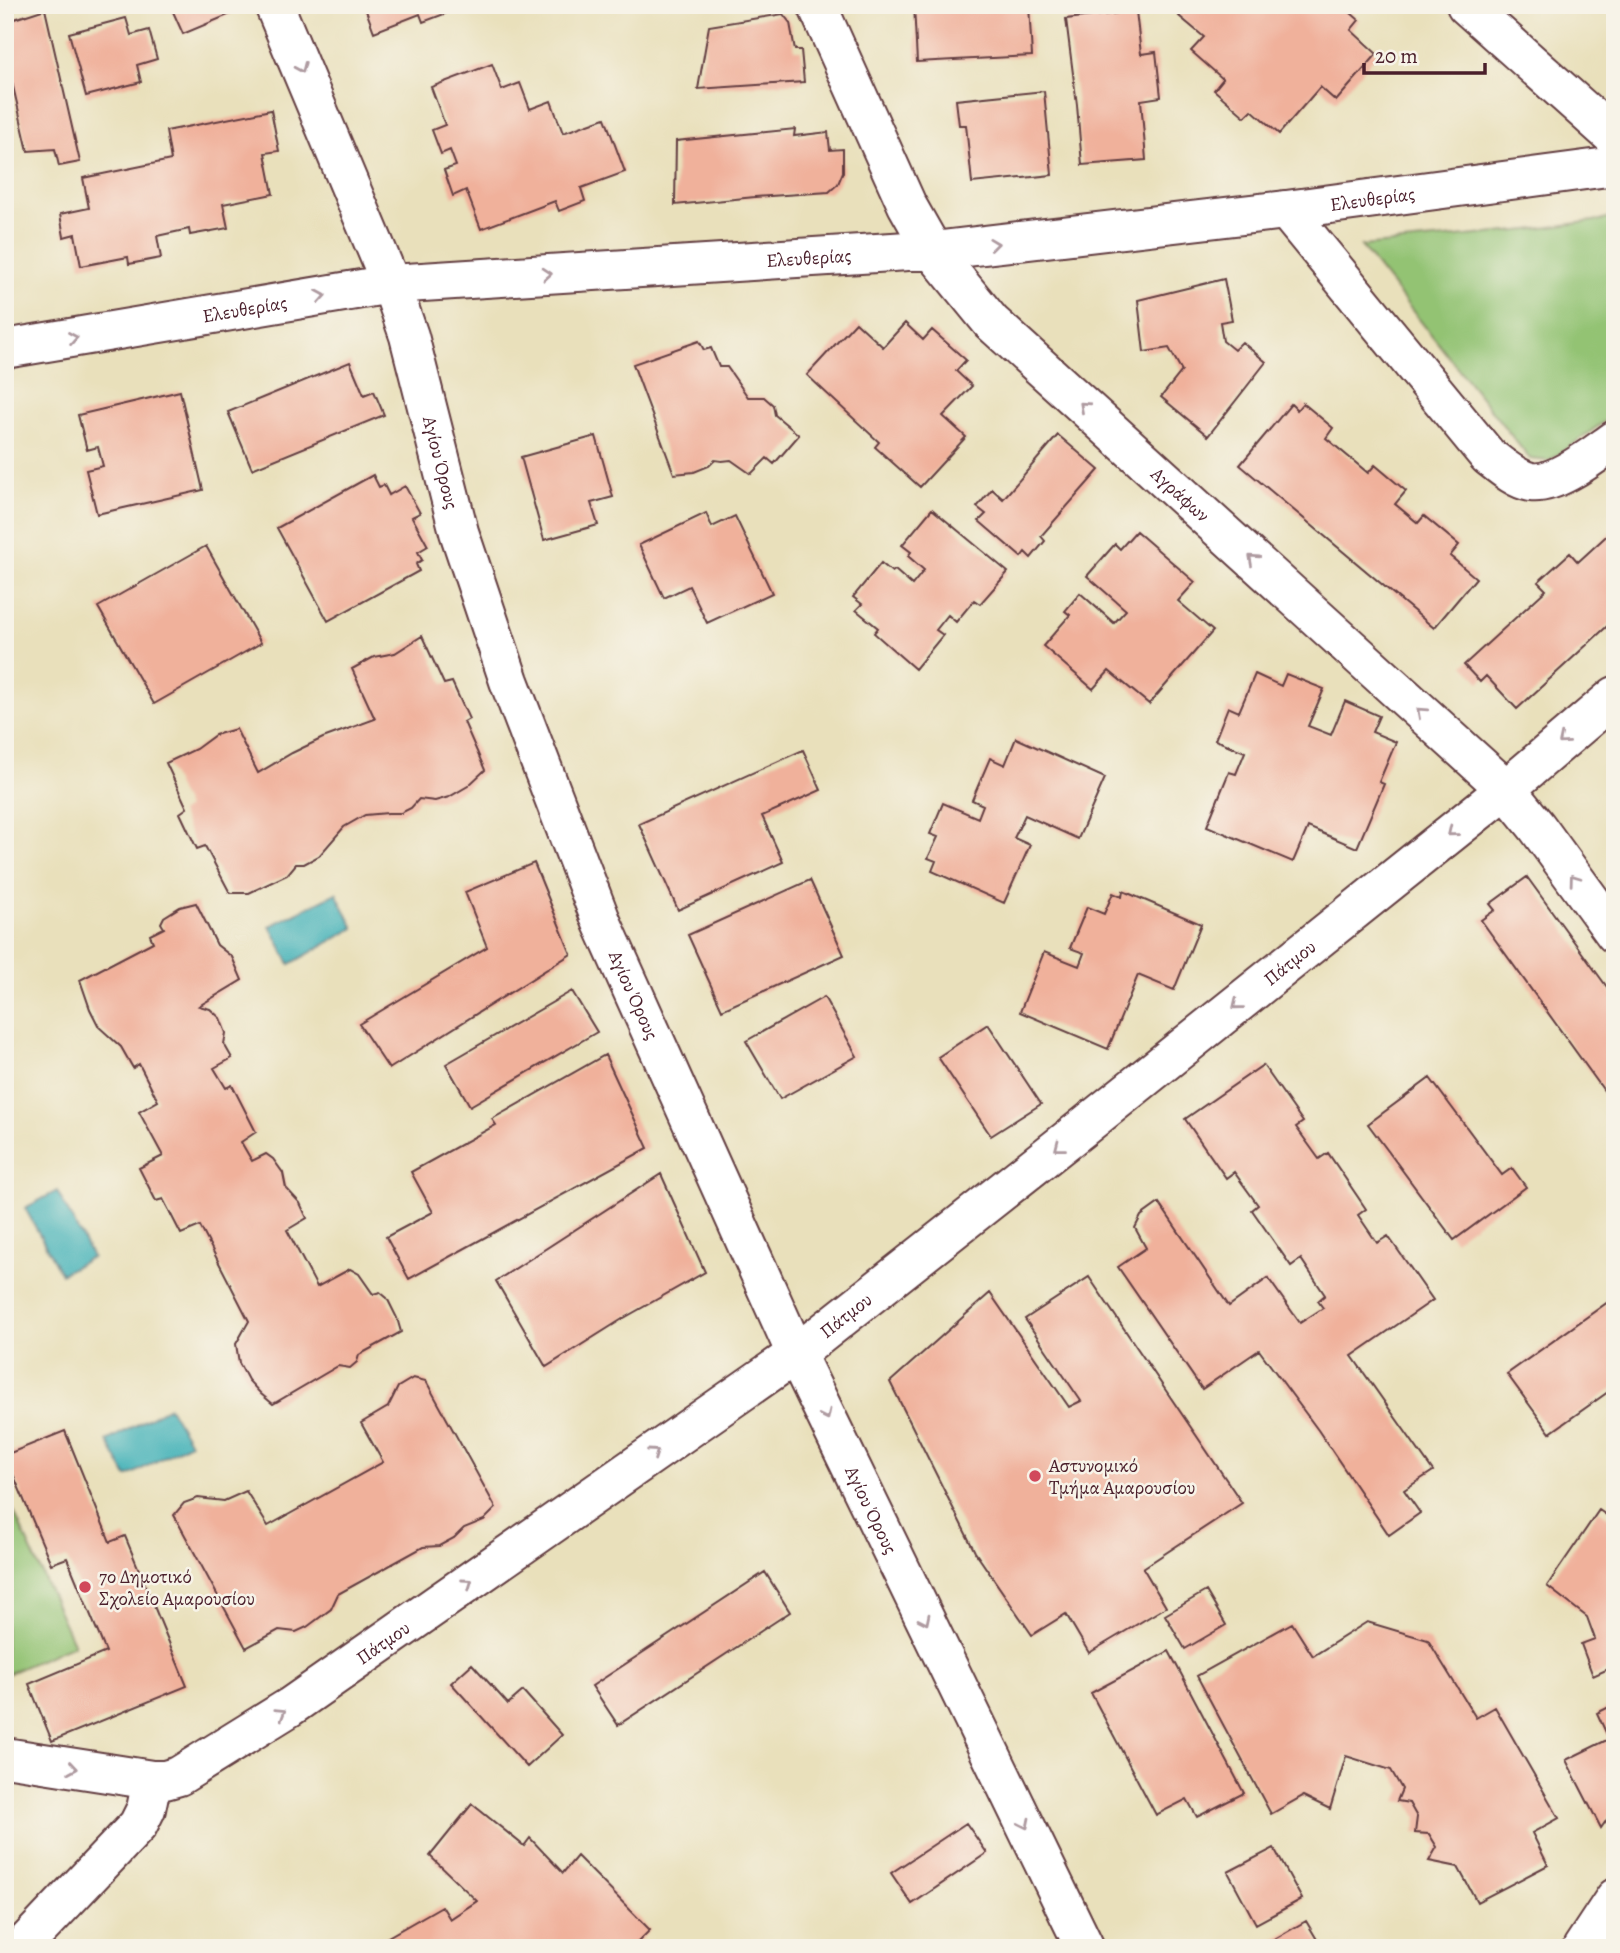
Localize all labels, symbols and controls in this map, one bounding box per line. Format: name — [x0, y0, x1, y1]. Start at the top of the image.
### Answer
scale bar — [1364, 32, 1485, 76]
text: 20 m — [1375, 42, 1418, 70]
one-way arrow — [292, 61, 306, 73]
street label: Ελευθερίας — [1329, 181, 1417, 218]
one-way arrow — [988, 236, 1000, 251]
street label: Ελευθερίας — [765, 243, 852, 274]
one-way arrow — [542, 267, 553, 282]
one-way arrow — [315, 289, 327, 304]
street label: Ελευθερίας — [201, 290, 289, 330]
one-way arrow — [67, 331, 78, 346]
one-way arrow — [1079, 402, 1092, 415]
street label: Αγίου Όρους — [416, 412, 465, 512]
street label: Αγράφων — [1144, 461, 1215, 528]
one-way arrow — [1248, 555, 1261, 568]
one-way arrow — [1416, 708, 1429, 720]
one-way arrow — [1558, 732, 1571, 744]
one-way arrow — [1448, 823, 1460, 836]
one-way arrow — [1570, 874, 1583, 887]
street label: Πάτμου — [1258, 934, 1322, 992]
street label: Αγίου Όρους — [602, 946, 665, 1044]
one-way arrow — [1232, 996, 1244, 1009]
one-way arrow — [1054, 1138, 1067, 1151]
street label: Πάτμου — [814, 1287, 878, 1345]
one-way arrow — [817, 1408, 831, 1420]
one-way arrow — [646, 1449, 659, 1461]
place label: Αστυνομικό Τμήμα Αμαρουσίου — [1048, 1453, 1196, 1501]
street label: Αγίου Όρους — [838, 1461, 903, 1559]
marker: Αστυνομικό Τμήμα Αμαρουσίου — [1027, 1468, 1043, 1484]
place label: 7ο Δημοτικό Σχολείο Αμαρουσίου — [99, 1564, 255, 1612]
marker: 7ο Δημοτικό Σχολείο Αμαρουσίου — [77, 1579, 93, 1595]
one-way arrow — [460, 1579, 473, 1591]
one-way arrow — [917, 1613, 931, 1625]
street label: Πάτμου — [351, 1615, 415, 1671]
one-way arrow — [273, 1708, 286, 1721]
one-way arrow — [67, 1760, 79, 1775]
one-way arrow — [1016, 1817, 1030, 1829]

